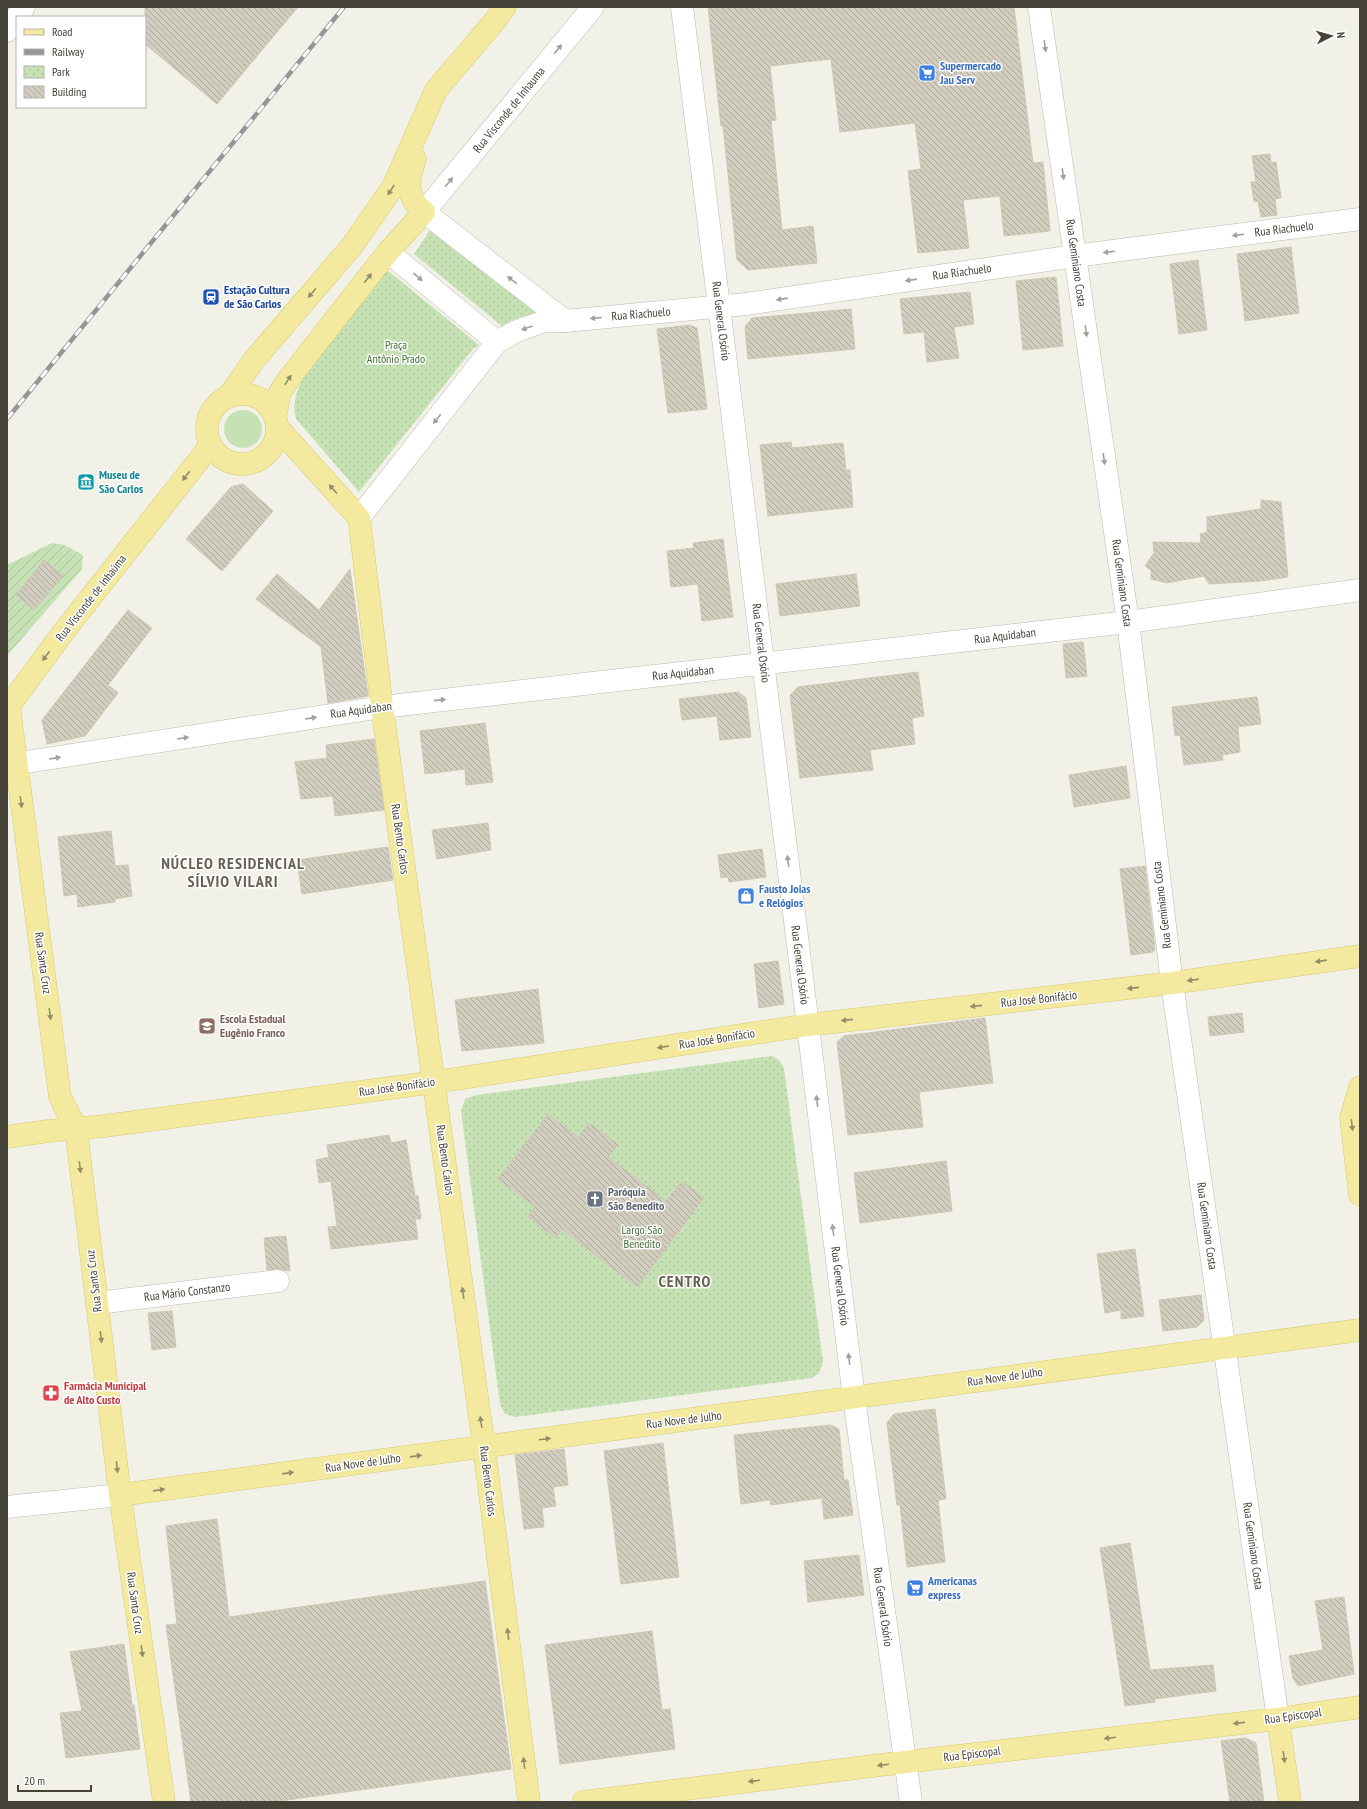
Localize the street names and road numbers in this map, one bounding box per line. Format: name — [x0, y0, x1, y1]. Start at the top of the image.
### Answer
street label: Rua Visconde de Inhauma — [469, 64, 548, 156]
street label: Rua Riachuelo — [1254, 217, 1314, 240]
street label: Rua Geminiano Costa — [1063, 218, 1090, 308]
street label: Rua Riachuelo — [932, 260, 992, 283]
street label: Rua General Osório — [709, 280, 734, 361]
street label: Rua Riachuelo — [611, 303, 671, 324]
street label: Rua Geminiano Costa — [1109, 538, 1136, 628]
street label: Rua Visconde de Inhaúma — [52, 551, 129, 644]
street label: Rua General Osório — [749, 602, 774, 683]
street label: Rua Aquidaban — [973, 624, 1037, 647]
street label: Rua Aquidaban — [651, 662, 714, 683]
street label: Rua Aquidaban — [329, 698, 393, 721]
street label: Rua Bento Carlos — [388, 803, 413, 875]
street label: Rua Geminiano Costa — [1149, 860, 1174, 950]
street label: Rua General Osório — [788, 924, 813, 1005]
street label: Rua Santa Cruz — [32, 931, 55, 995]
street label: Rua José Bonifácio — [1000, 987, 1078, 1010]
street label: Rua José Bonifácio — [678, 1025, 756, 1052]
street label: Rua José Bonifácio — [358, 1074, 436, 1099]
street label: Rua Bento Carlos — [433, 1124, 458, 1196]
street label: Rua Geminiano Costa — [1194, 1181, 1221, 1271]
street label: Rua General Osório — [828, 1245, 853, 1326]
street label: Rua Santa Cruz — [82, 1249, 105, 1313]
street label: Rua Mário Constanzo — [143, 1279, 231, 1304]
street label: Rua Nove de Julho — [966, 1364, 1044, 1389]
street label: Rua Nove de Julho — [645, 1407, 723, 1432]
street label: Rua Bento Carlos — [477, 1445, 500, 1517]
street label: Rua Nove de Julho — [324, 1450, 402, 1475]
street label: Rua Geminiano Costa — [1240, 1501, 1267, 1591]
street label: Rua General Osório — [871, 1566, 896, 1647]
street label: Rua Santa Cruz — [124, 1571, 147, 1635]
street label: Rua Episcopal — [1263, 1704, 1323, 1727]
street label: Rua Episcopal — [943, 1743, 1002, 1764]

